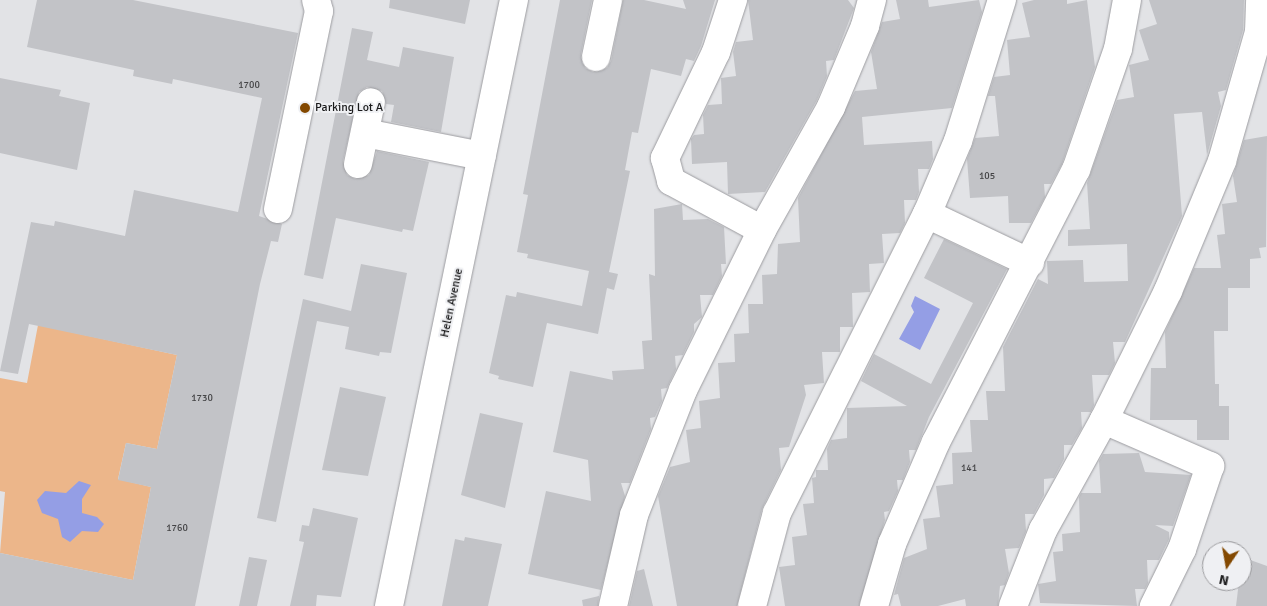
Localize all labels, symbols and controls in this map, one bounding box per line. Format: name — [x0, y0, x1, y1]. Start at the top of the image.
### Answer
house number: 1700 — [238, 80, 260, 92]
place label: Parking Lot A — [315, 101, 383, 115]
marker: Parking Lot A — [299, 102, 311, 114]
house number: 105 — [979, 171, 995, 183]
street label: Helen Avenue — [438, 267, 466, 339]
house number: 1730 — [191, 393, 213, 405]
house number: 141 — [961, 463, 977, 475]
house number: 1760 — [166, 523, 188, 535]
north arrow — [1202, 541, 1252, 591]
text: N — [1217, 571, 1231, 590]

